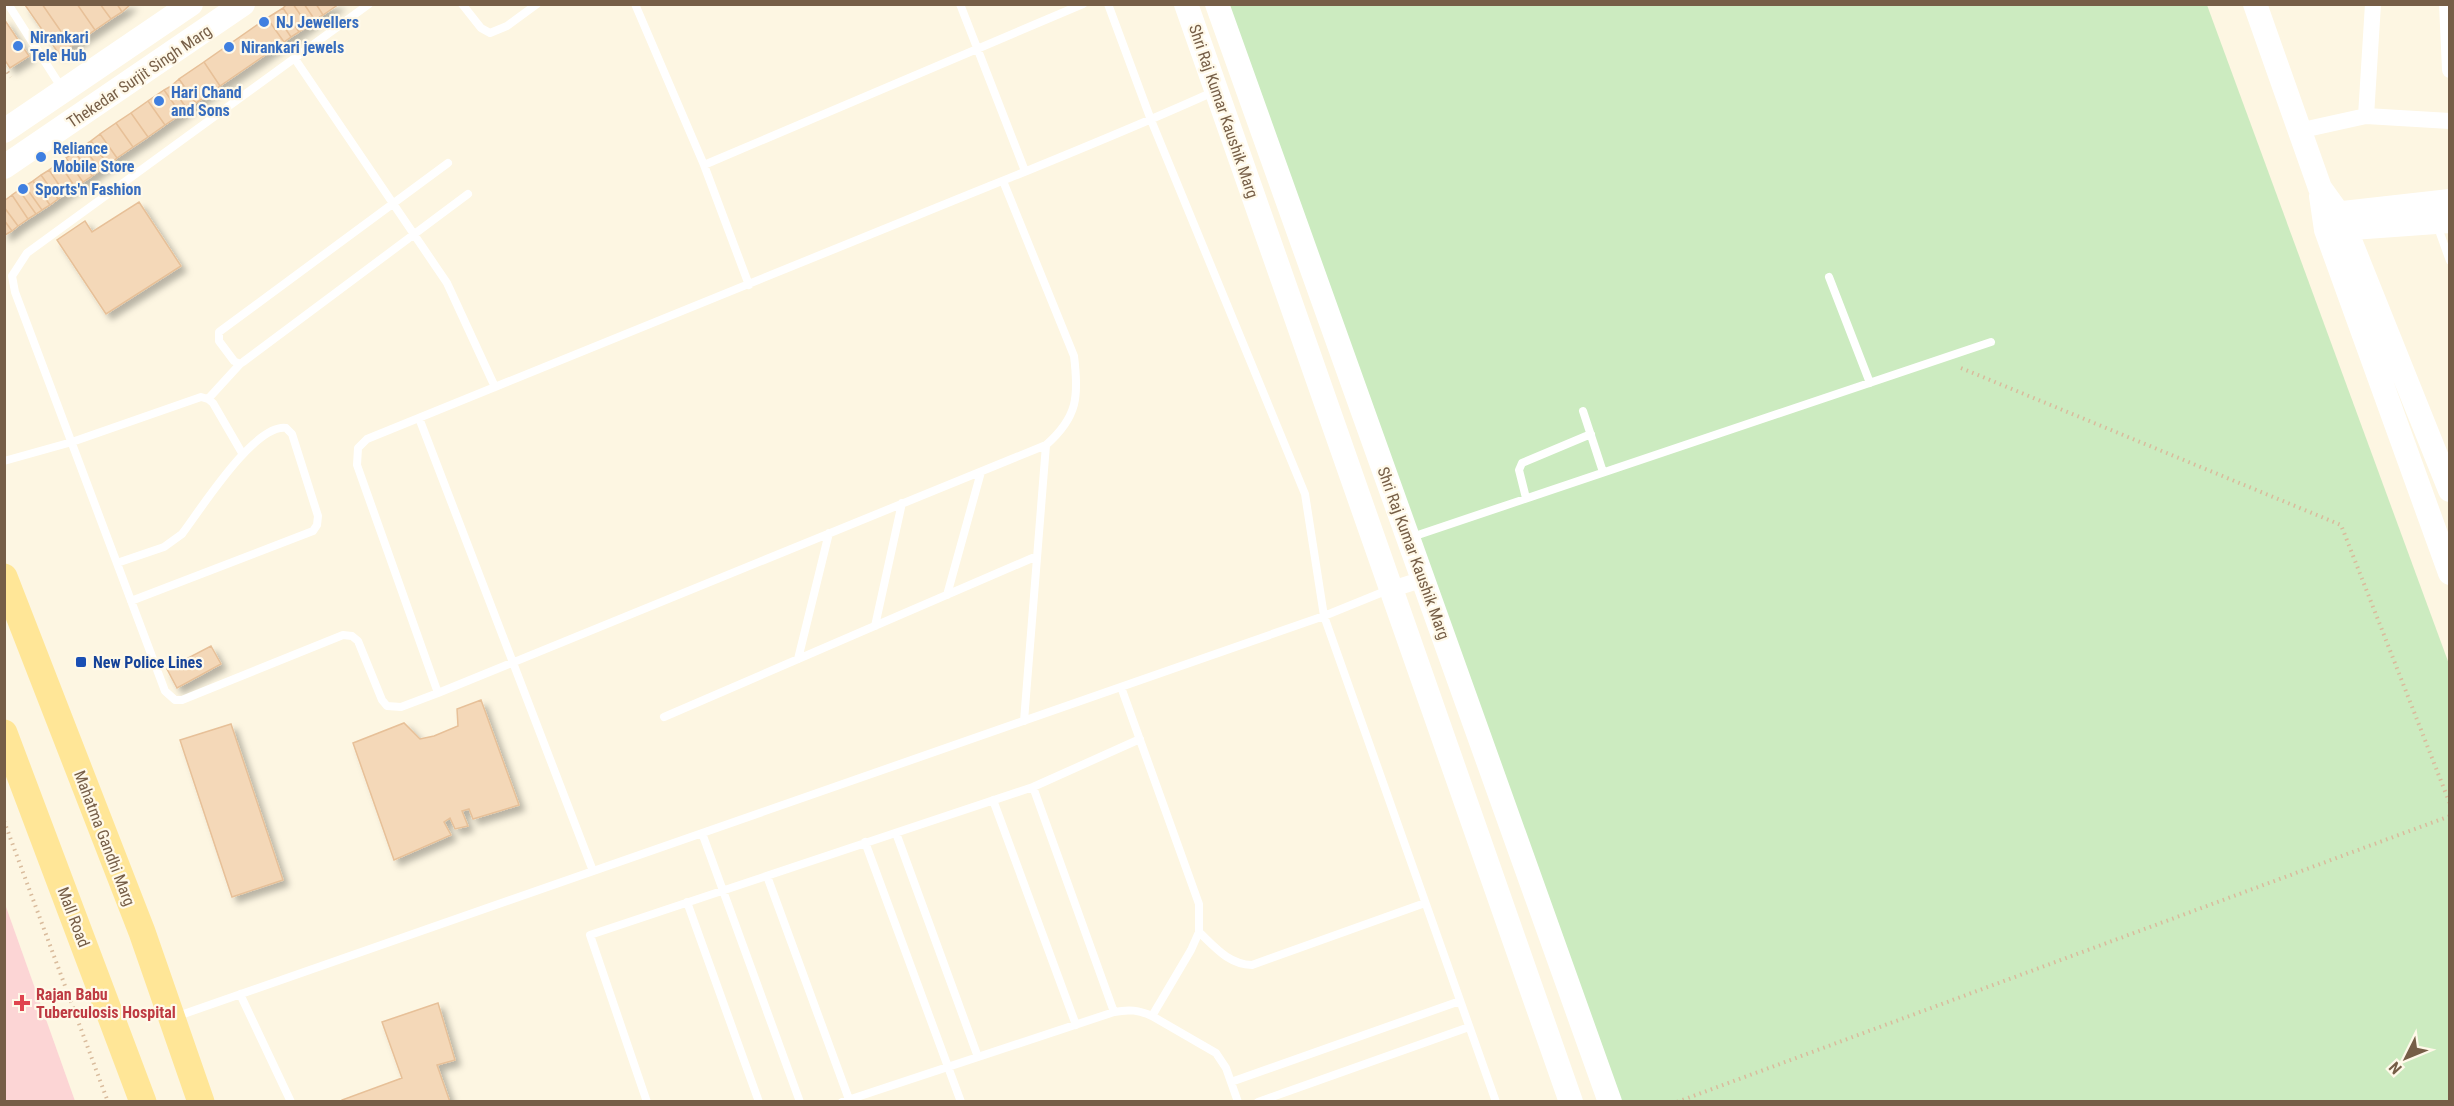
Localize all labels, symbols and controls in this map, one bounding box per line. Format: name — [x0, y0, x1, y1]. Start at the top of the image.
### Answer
place label: NJ Jewellers — [276, 13, 359, 32]
marker: NJ Jewellers — [257, 15, 271, 29]
street label: Thekedar Surjit Singh Marg — [63, 21, 215, 132]
street label: Shri Raj Kumar Kaushik Marg — [1185, 22, 1262, 200]
place label: Nirankari Tele Hub — [30, 28, 89, 65]
place label: Nirankari jewels — [241, 38, 344, 57]
marker: Nirankari Tele Hub — [11, 39, 25, 53]
marker: Nirankari jewels — [222, 40, 236, 54]
place label: Hari Chand and Sons — [171, 83, 242, 120]
marker: Hari Chand and Sons — [152, 94, 166, 108]
place label: Reliance Mobile Store — [53, 139, 135, 176]
marker: Reliance Mobile Store — [34, 150, 48, 164]
place label: Sports'n Fashion — [35, 180, 141, 199]
marker: Sports'n Fashion — [16, 182, 30, 196]
street label: Shri Raj Kumar Kaushik Marg — [1373, 464, 1454, 642]
place label: New Police Lines — [93, 653, 202, 672]
marker: New Police Lines — [74, 655, 88, 669]
street label: Mahatma Gandhi Marg — [70, 768, 139, 909]
street label: Mall Road — [53, 884, 94, 950]
place label: Rajan Babu Tuberculosis Hospital — [36, 985, 176, 1022]
marker: Rajan Babu Tuberculosis Hospital — [13, 994, 31, 1012]
north arrow — [2376, 1028, 2436, 1088]
text: N — [2385, 1058, 2406, 1078]

